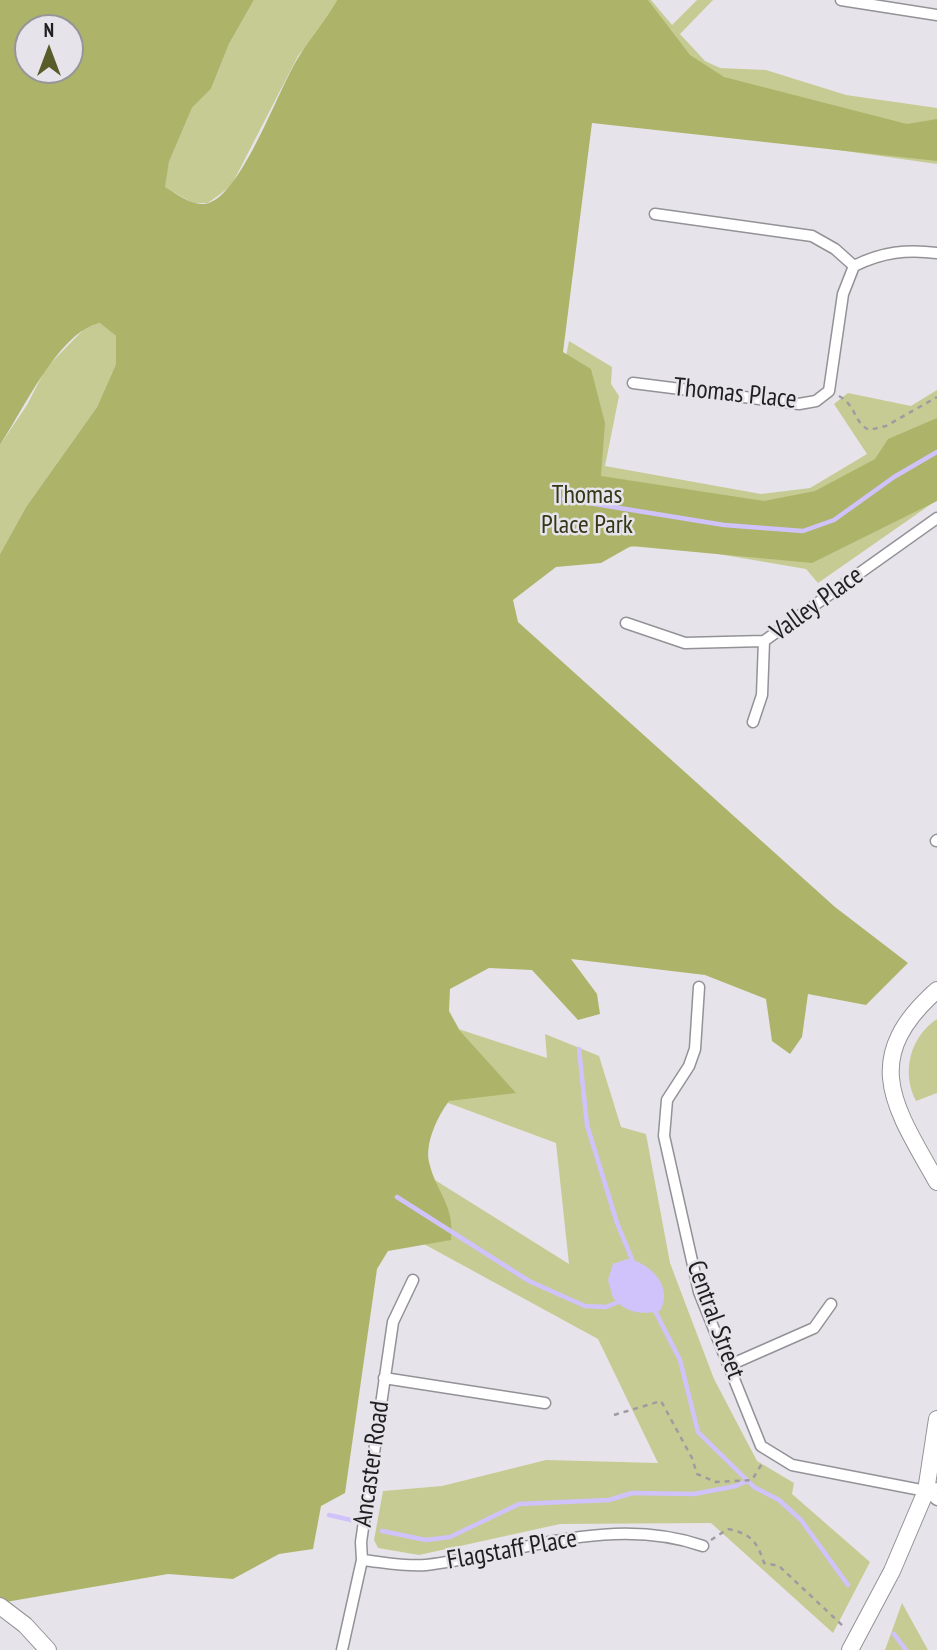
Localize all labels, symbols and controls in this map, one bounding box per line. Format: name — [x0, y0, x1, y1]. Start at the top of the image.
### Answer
north arrow — [14, 14, 84, 84]
text: N — [44, 18, 54, 42]
street label: Thomas Place — [672, 372, 798, 416]
park label: Thomas Place Park — [541, 480, 633, 542]
street label: Valley Place — [765, 560, 869, 648]
street label: Central Street — [679, 1257, 751, 1383]
street label: Ancaster Road — [348, 1399, 396, 1529]
street label: Flagstaff Place — [445, 1523, 579, 1577]

